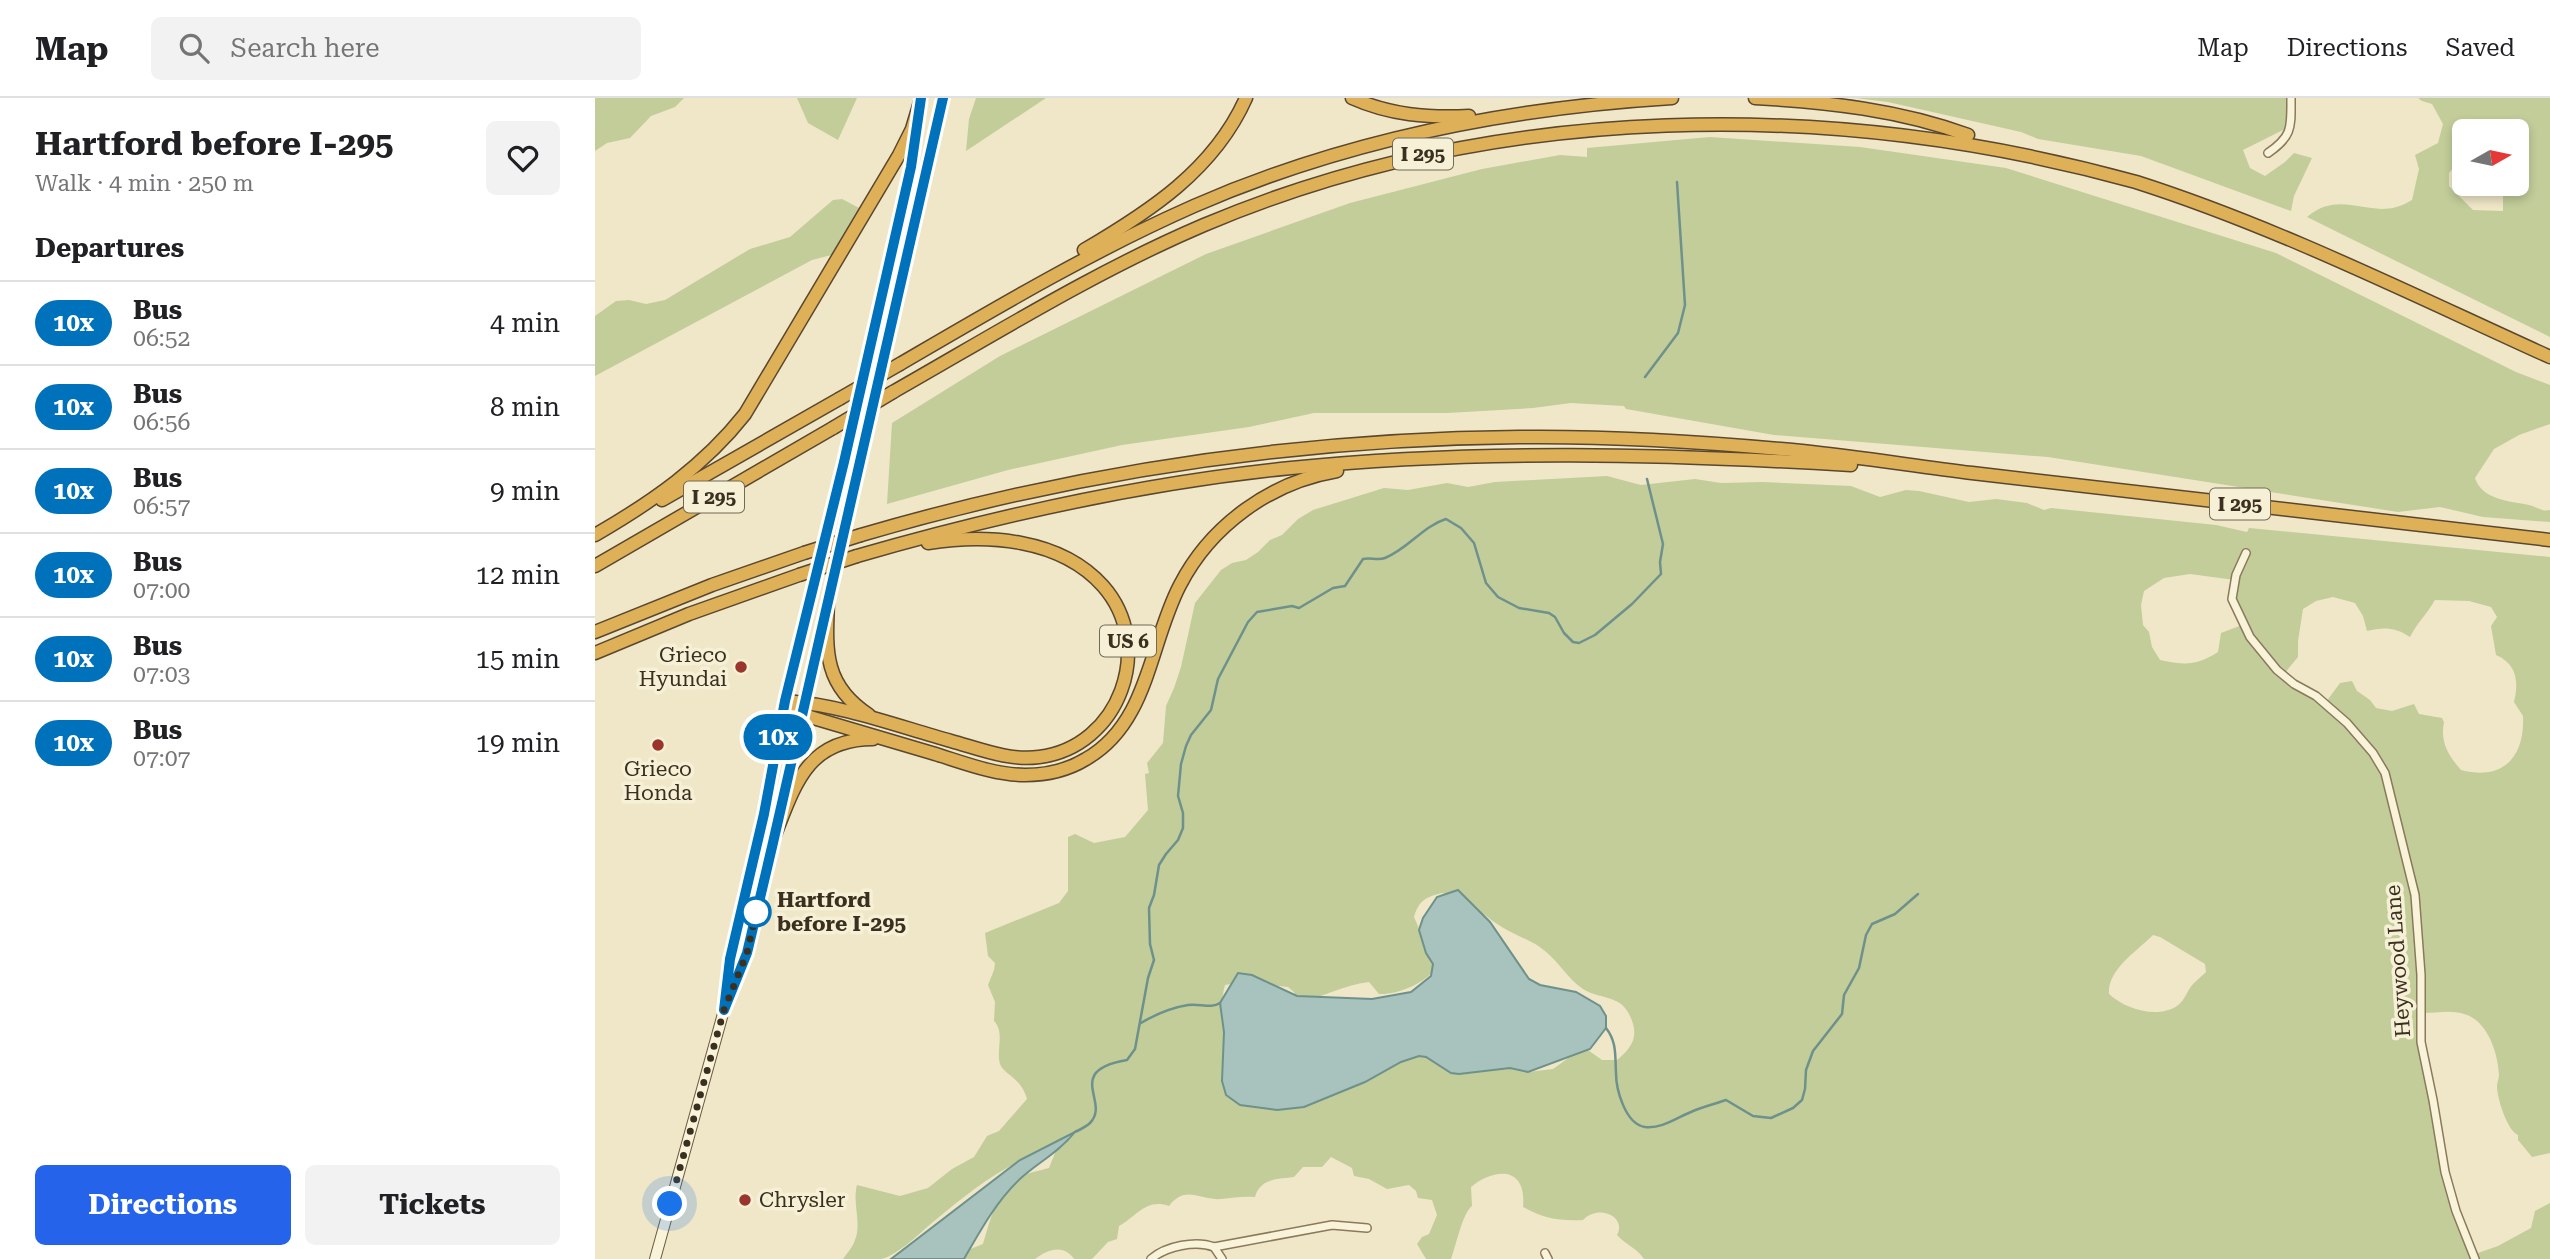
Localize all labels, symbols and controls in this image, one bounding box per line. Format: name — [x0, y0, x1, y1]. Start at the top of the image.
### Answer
search box — [151, 17, 641, 80]
text: Map — [35, 29, 109, 68]
icon: search — [175, 29, 213, 67]
text: Search here — [231, 33, 380, 63]
text: Map — [2197, 34, 2249, 62]
text: Directions — [2287, 34, 2407, 62]
text: Saved — [2445, 34, 2515, 62]
north arrow — [2452, 119, 2529, 196]
map controls — [2452, 119, 2529, 196]
button: heart — [486, 121, 560, 195]
text: Hartford before I-295 — [35, 124, 393, 163]
road number: I 295 — [1393, 138, 1453, 170]
text: Walk · 4 min · 250 m — [35, 170, 254, 197]
text: Departures — [35, 233, 184, 263]
text: Bus — [133, 295, 182, 325]
text: 4 min — [490, 308, 560, 338]
text: 10x — [53, 309, 94, 337]
text: 06:52 — [133, 325, 190, 352]
text: Bus — [133, 379, 182, 409]
text: 8 min — [490, 392, 560, 422]
text: 10x — [53, 393, 94, 421]
text: 06:56 — [133, 409, 190, 436]
text: Bus — [133, 463, 182, 493]
text: 9 min — [490, 476, 560, 506]
text: 10x — [53, 477, 94, 505]
road number: I 295 — [684, 482, 744, 512]
road number: I 295 — [2210, 488, 2270, 520]
text: 06:57 — [133, 493, 190, 520]
text: Bus — [133, 547, 182, 577]
text: 12 min — [476, 560, 560, 590]
text: 10x — [53, 561, 94, 589]
text: 07:00 — [133, 577, 190, 604]
road number: US 6 — [1100, 626, 1156, 656]
text: Bus — [133, 631, 182, 661]
place label: Grieco Hyundai — [639, 643, 727, 691]
text: 15 min — [476, 644, 560, 674]
text: 10x — [53, 645, 94, 673]
marker: Grieco Hyundai — [733, 659, 749, 675]
text: 07:03 — [133, 661, 190, 688]
line badge: 10x — [738, 714, 818, 760]
text: Bus — [133, 715, 182, 745]
text: 10x — [757, 723, 799, 751]
text: 19 min — [476, 728, 560, 758]
text: 10x — [53, 729, 94, 757]
marker: Grieco Honda — [650, 737, 666, 753]
text: 07:07 — [133, 745, 190, 772]
place label: Grieco Honda — [624, 757, 693, 805]
street label: Heywood Lane — [2381, 884, 2415, 1038]
place label: Hartford before I-295 — [777, 888, 906, 936]
marker: Hartford before I-295 — [741, 897, 771, 927]
button: Directions — [35, 1165, 291, 1245]
button: Tickets — [305, 1165, 560, 1245]
your location — [652, 1186, 687, 1221]
place label: Chrysler — [759, 1188, 846, 1212]
marker: Chrysler — [737, 1192, 753, 1208]

